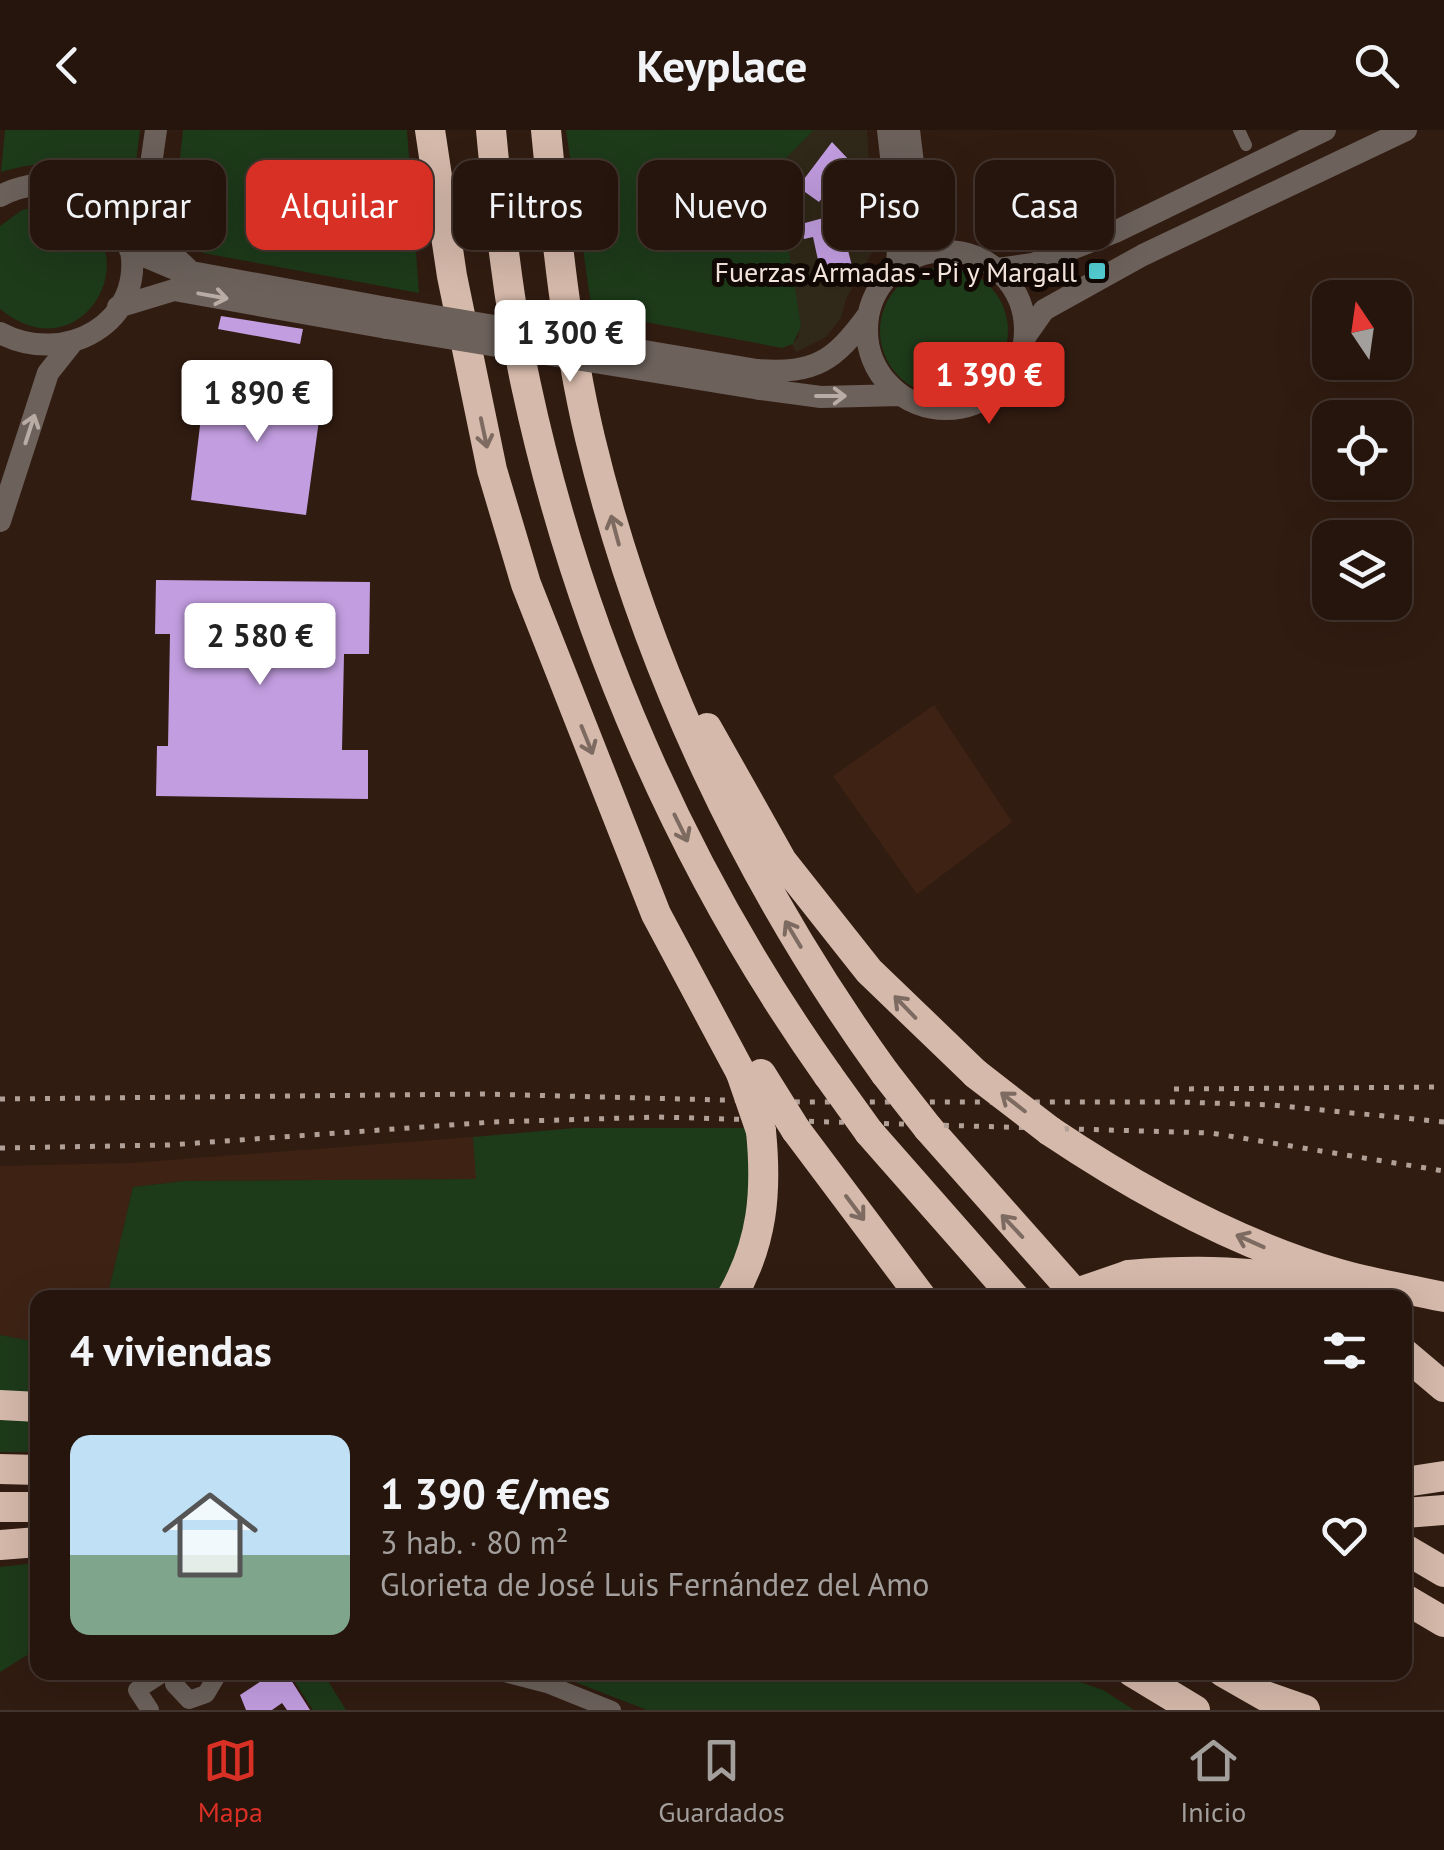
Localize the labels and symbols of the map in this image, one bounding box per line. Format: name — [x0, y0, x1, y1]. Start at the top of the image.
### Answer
place label: Fuerzas Armadas - Pi y Margall — [715, 253, 1077, 290]
marker: Fuerzas Armadas - Pi y Margall — [1086, 260, 1108, 282]
north arrow — [1312, 280, 1412, 380]
one-way arrow — [196, 287, 228, 306]
pin: 1 300 € — [478, 300, 662, 385]
pin: 1 390 € — [897, 342, 1081, 427]
pin: 1 890 € — [165, 360, 349, 445]
one-way arrow — [814, 387, 846, 406]
one-way arrow — [22, 414, 40, 446]
one-way arrow — [476, 416, 495, 448]
one-way arrow — [605, 515, 624, 546]
pin: 2 580 € — [168, 603, 352, 688]
one-way arrow — [579, 725, 597, 755]
one-way arrow — [672, 812, 691, 842]
one-way arrow — [783, 920, 803, 949]
one-way arrow — [893, 996, 917, 1020]
one-way arrow — [1000, 1092, 1027, 1113]
one-way arrow — [844, 1194, 865, 1221]
one-way arrow — [1001, 1214, 1024, 1239]
one-way arrow — [1235, 1231, 1266, 1249]

